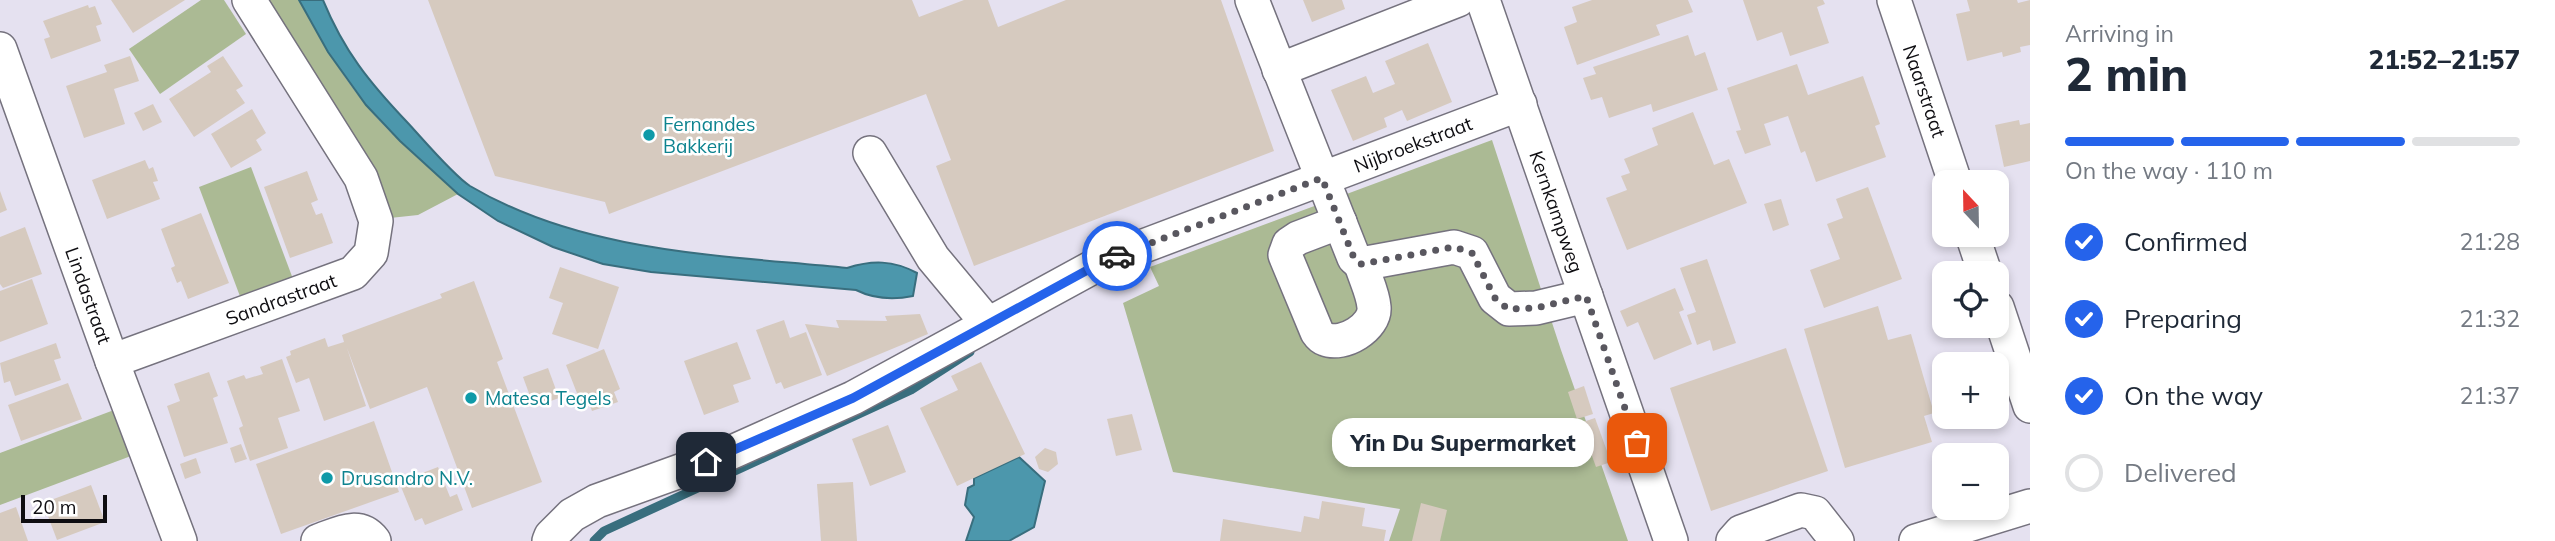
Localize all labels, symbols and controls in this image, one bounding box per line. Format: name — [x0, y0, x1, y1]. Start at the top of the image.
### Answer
text: Arriving in — [2065, 19, 2174, 48]
street label: Naarstraat — [1898, 42, 1951, 141]
text: 21:52–21:57 — [2369, 43, 2520, 76]
text: 2 min — [2065, 45, 2188, 103]
street label: Nijbroekstraat — [1350, 111, 1476, 178]
place label: Fernandes Bakkerij — [663, 112, 755, 158]
marker: Fernandes Bakkerij — [641, 127, 657, 143]
street label: Kernkampweg — [1524, 147, 1589, 276]
text: On the way · 110 m — [2065, 156, 2273, 185]
north arrow — [1932, 170, 2009, 247]
map controls — [1932, 170, 2009, 520]
courier — [1082, 221, 1152, 291]
icon: check — [2065, 223, 2103, 261]
text: Confirmed — [2124, 225, 2248, 258]
text: 21:28 — [2460, 227, 2520, 256]
icon: car — [1098, 237, 1136, 275]
street label: Lindastraat — [60, 244, 117, 348]
button: locate — [1932, 261, 2009, 338]
street label: Sandrastraat — [222, 268, 340, 330]
icon: check — [2065, 300, 2103, 338]
text: Preparing — [2124, 302, 2242, 335]
text: 21:32 — [2460, 304, 2520, 333]
button: + — [1932, 352, 2009, 429]
icon: check — [2065, 377, 2103, 415]
text: On the way — [2124, 379, 2263, 412]
text: 21:37 — [2460, 381, 2520, 410]
place label: Matesa Tegels — [485, 386, 611, 410]
marker: Matesa Tegels — [463, 390, 479, 406]
pin — [1607, 413, 1667, 473]
callout: Yin Du Supermarket — [1332, 418, 1595, 467]
icon: bag — [1618, 424, 1656, 462]
text: Yin Du Supermarket — [1350, 428, 1576, 457]
pin — [676, 432, 736, 492]
icon: home — [687, 443, 725, 481]
button: − — [1932, 443, 2009, 520]
text: Delivered — [2124, 456, 2237, 489]
place label: Drusandro N.V. — [341, 466, 473, 490]
marker: Drusandro N.V. — [319, 470, 335, 486]
scale bar — [21, 492, 107, 524]
text: 20 m — [32, 495, 76, 519]

